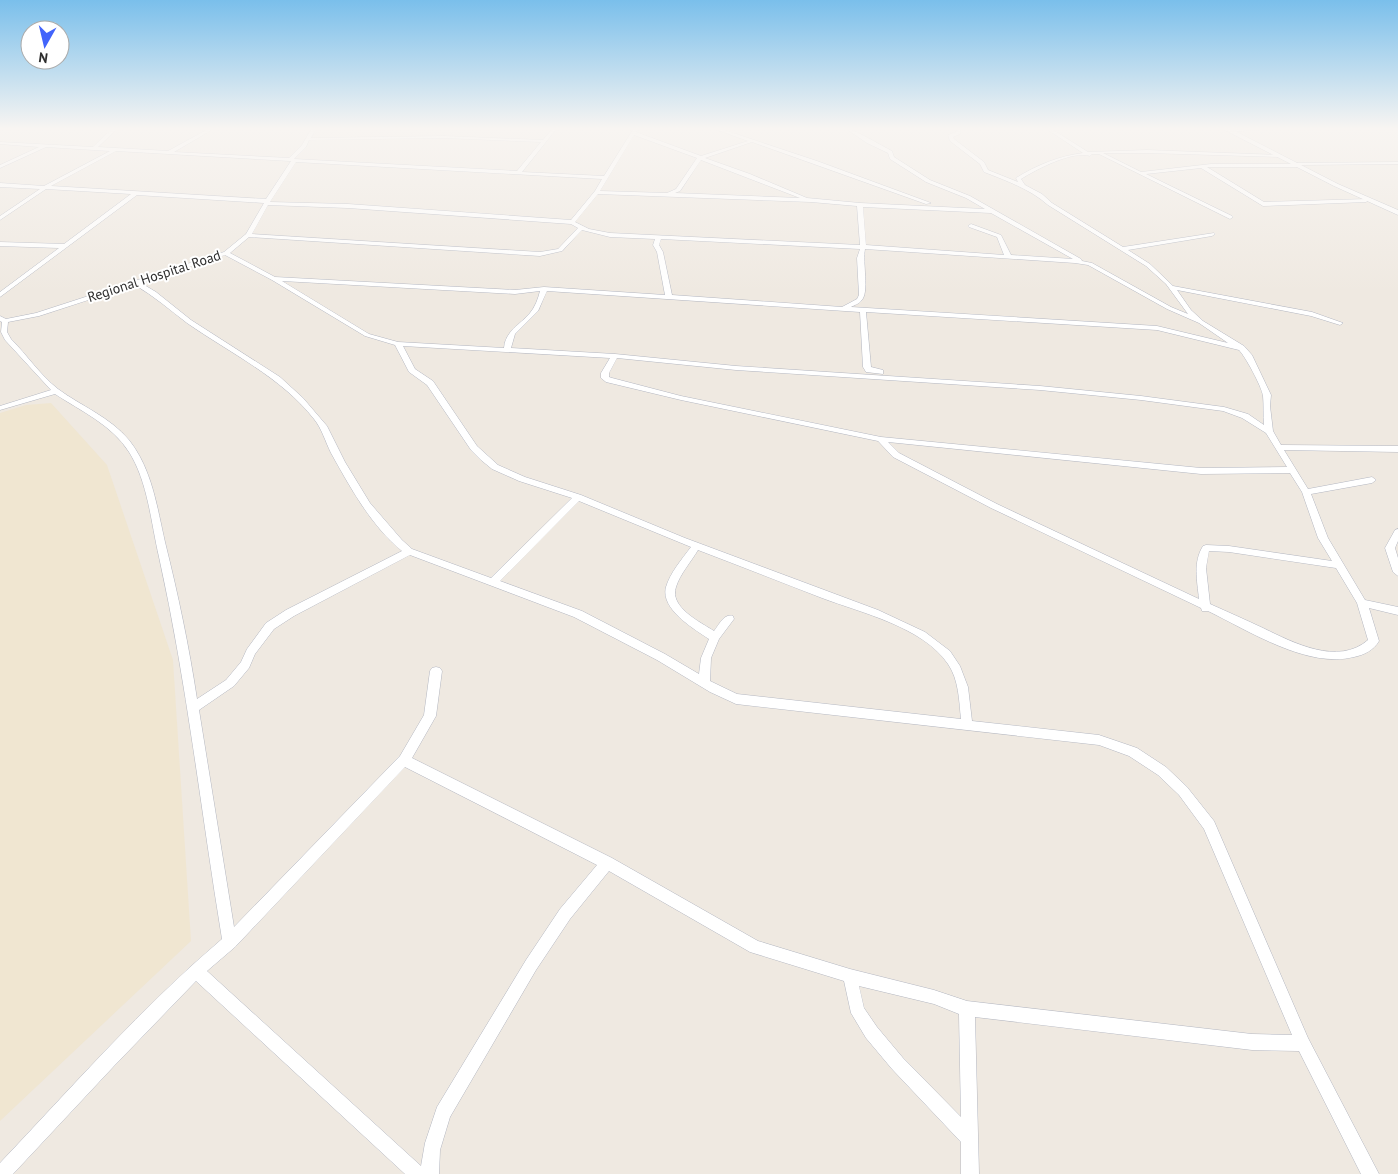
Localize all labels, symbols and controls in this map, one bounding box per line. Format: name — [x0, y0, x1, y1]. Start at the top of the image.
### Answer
north arrow — [20, 20, 70, 70]
text: N — [37, 48, 49, 67]
street label: Regional Hospital Road — [85, 246, 223, 306]

